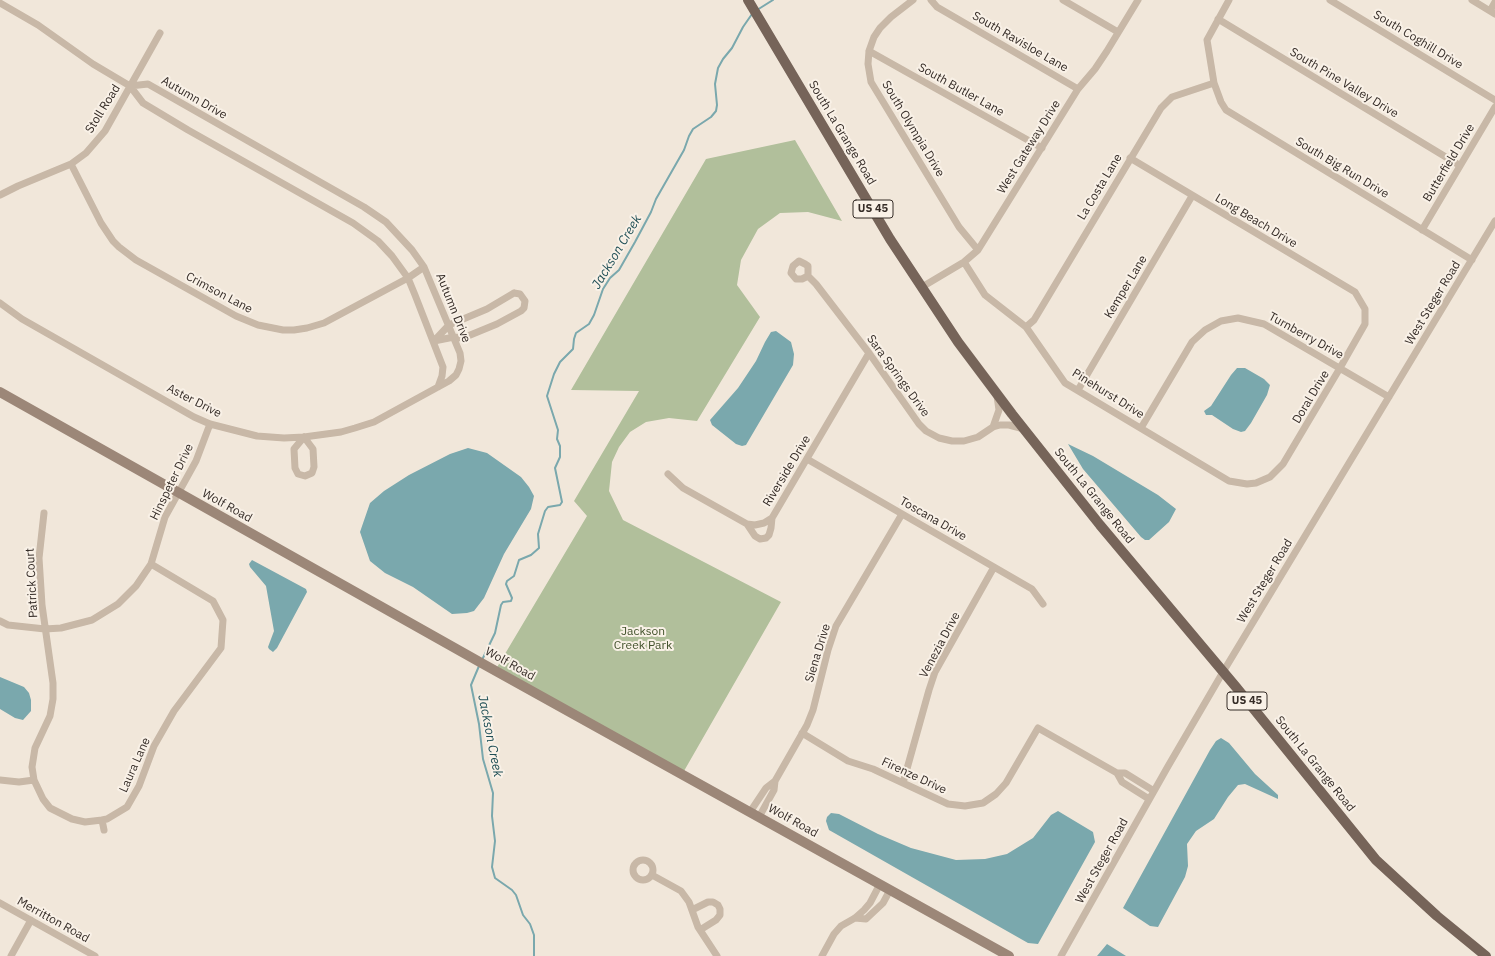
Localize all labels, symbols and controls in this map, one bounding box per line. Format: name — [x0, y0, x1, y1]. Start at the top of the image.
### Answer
street label: South Coghill Drive — [1371, 8, 1465, 72]
street label: South Ravisloe Lane — [970, 9, 1070, 75]
street label: South Pine Valley Drive — [1287, 45, 1401, 121]
street label: South Butler Lane — [915, 60, 1007, 120]
street label: Autumn Drive — [159, 73, 229, 123]
street label: South La Grange Road — [805, 78, 879, 188]
street label: South Olympia Drive — [879, 78, 947, 180]
street label: Stoll Road — [82, 82, 124, 136]
street label: West Gateway Drive — [994, 98, 1064, 196]
street label: Butterfield Drive — [1420, 121, 1478, 205]
street label: South Big Run Drive — [1293, 134, 1391, 202]
street label: La Costa Lane — [1075, 151, 1125, 223]
street label: Long Beach Drive — [1212, 191, 1300, 251]
road number: US 45 — [853, 200, 893, 218]
water label: Jackson Creek — [589, 212, 645, 292]
street label: Kemper Lane — [1102, 253, 1150, 321]
street label: West Steger Road — [1402, 258, 1464, 348]
street label: Crimson Lane — [183, 269, 255, 317]
street label: Autumn Drive — [433, 271, 473, 345]
street label: Turnberry Drive — [1266, 309, 1346, 363]
street label: Sara Springs Drive — [863, 332, 933, 420]
street label: Pinehurst Drive — [1069, 366, 1147, 422]
street label: Doral Drive — [1290, 368, 1332, 426]
street label: Aster Drive — [164, 381, 224, 421]
street label: Riverside Drive — [760, 433, 814, 509]
street label: Hinspeter Drive — [147, 441, 197, 523]
street label: South La Grange Road — [1051, 445, 1137, 547]
street label: Wolf Road — [200, 486, 254, 526]
street label: Toscana Drive — [897, 494, 969, 544]
street label: West Steger Road — [1234, 536, 1296, 626]
street label: Patrick Court — [23, 548, 41, 618]
street label: Venezia Drive — [917, 610, 963, 680]
street label: Siena Drive — [802, 622, 834, 684]
park label: Jackson Creek Park — [614, 625, 672, 653]
street label: Wolf Road — [483, 644, 537, 684]
road number: US 45 — [1227, 692, 1267, 710]
water label: Jackson Creek — [474, 694, 506, 778]
street label: South La Grange Road — [1272, 713, 1358, 815]
street label: Laura Lane — [116, 735, 154, 795]
street label: Firenze Drive — [879, 755, 949, 797]
street label: Wolf Road — [766, 801, 820, 841]
street label: West Steger Road — [1073, 816, 1131, 906]
street label: Merritton Road — [14, 894, 92, 946]

